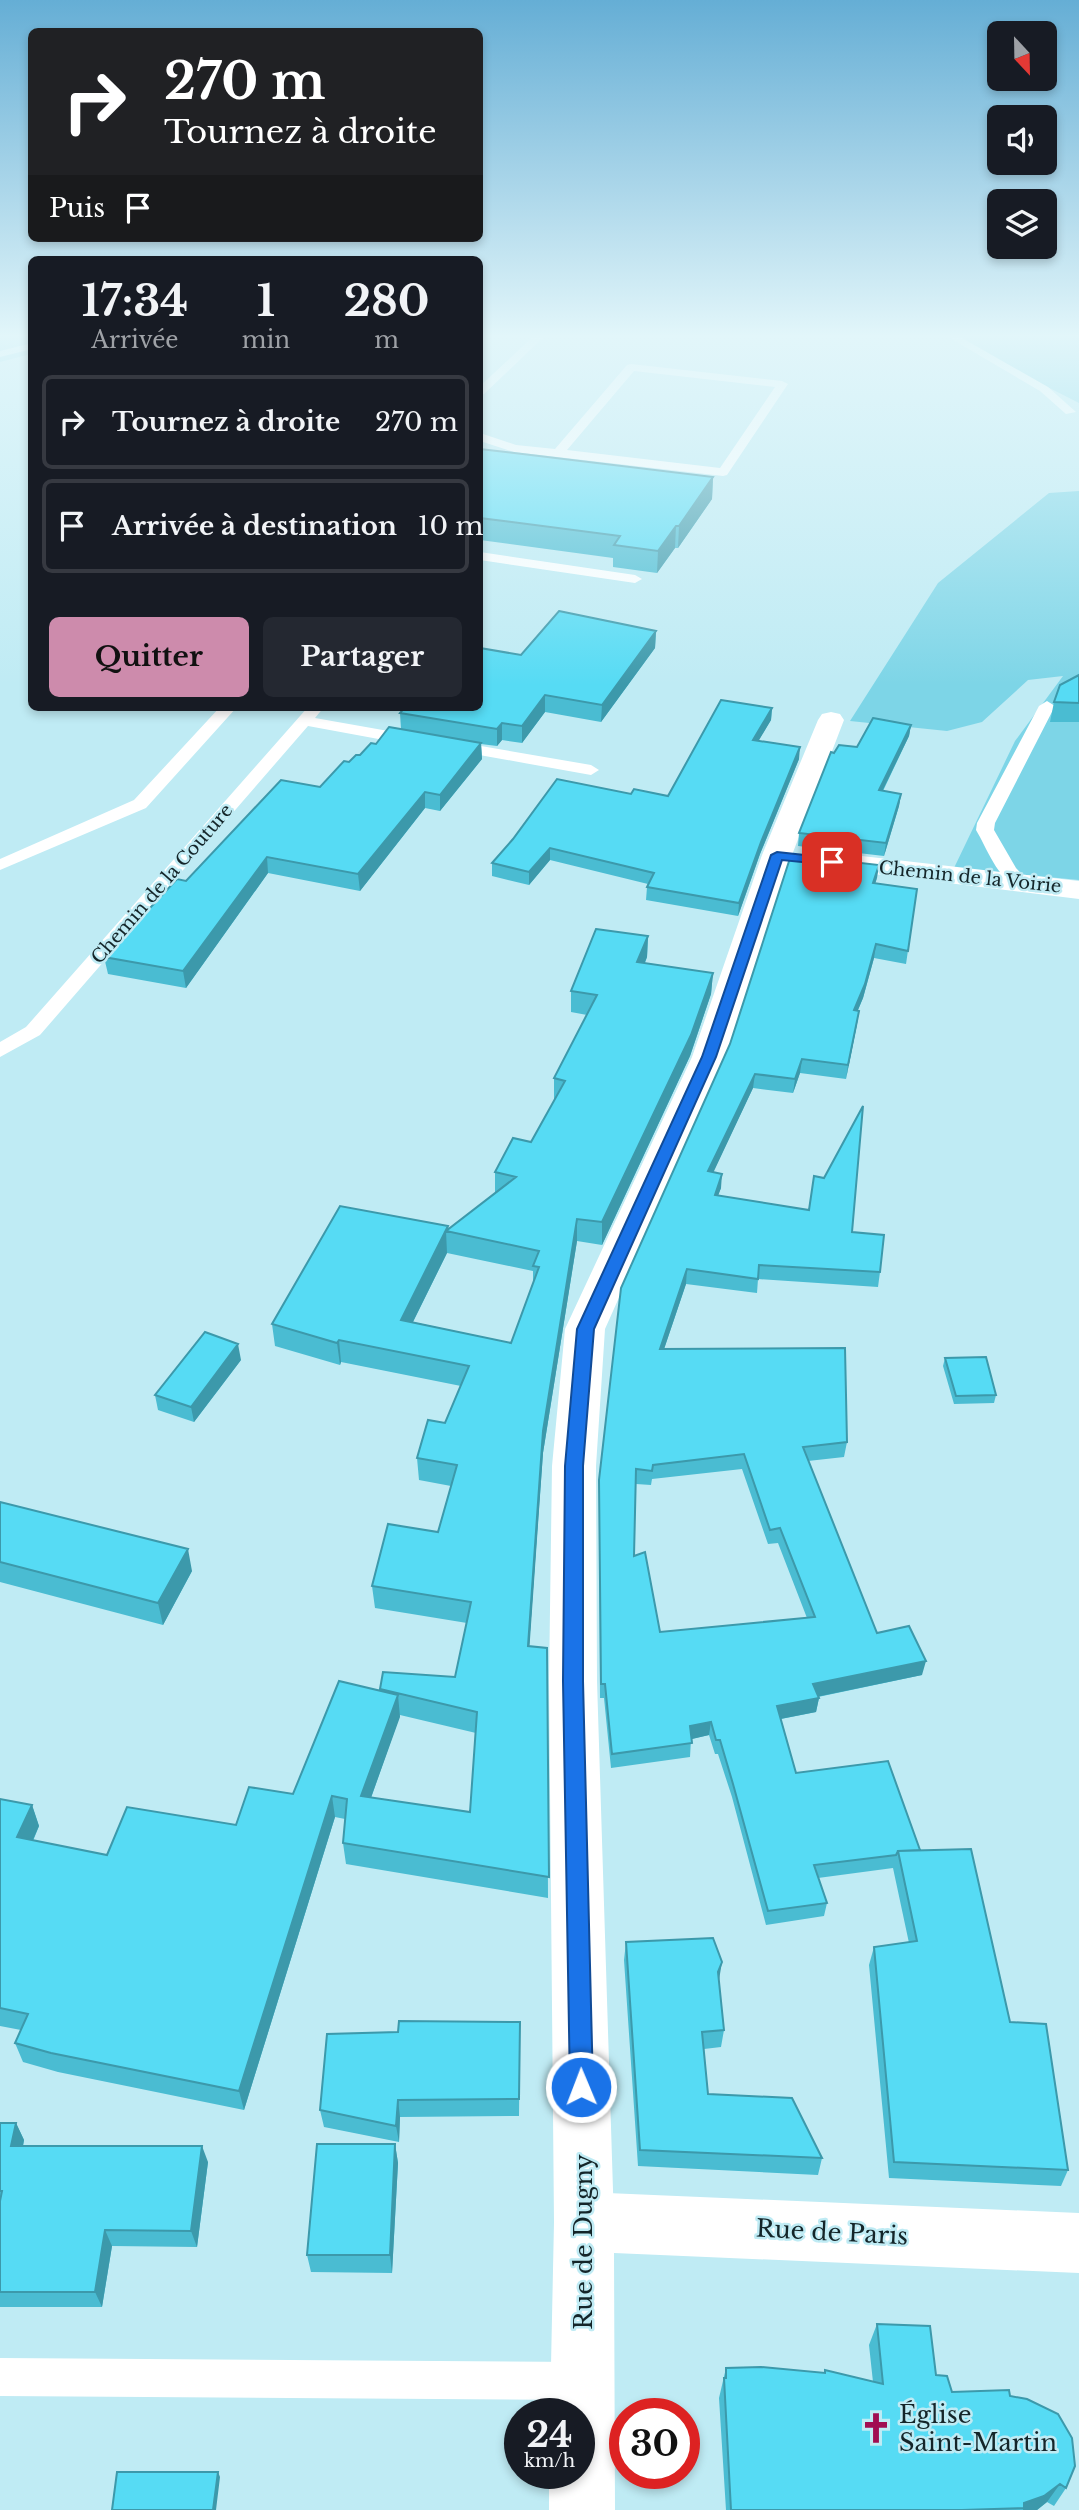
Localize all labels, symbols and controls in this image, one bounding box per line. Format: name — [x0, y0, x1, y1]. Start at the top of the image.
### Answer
north arrow — [987, 21, 1057, 91]
map controls — [987, 21, 1057, 259]
text: 270 m — [164, 51, 325, 112]
icon: right — [49, 56, 140, 147]
button: sound — [987, 105, 1057, 175]
text: Tournez à droite — [164, 112, 437, 152]
icon: arrive — [119, 189, 157, 227]
button: layers — [987, 189, 1057, 259]
text: Puis — [49, 192, 105, 224]
text: 17:34 — [82, 275, 188, 327]
text: 1 — [257, 275, 275, 327]
text: 280 — [344, 275, 429, 327]
text: Arrivée — [91, 326, 179, 354]
text: min — [242, 326, 290, 354]
text: m — [374, 326, 399, 354]
icon: right — [53, 403, 91, 441]
text: Tournez à droite — [112, 406, 340, 438]
text: 270 m — [375, 406, 458, 438]
icon: arrive — [53, 507, 91, 545]
text: Arrivée à destination — [112, 510, 397, 542]
text: 10 m — [418, 510, 483, 542]
button: Quitter — [49, 617, 249, 697]
button: Partager — [263, 617, 462, 697]
street label: Chemin de la Couture — [87, 800, 237, 968]
pin — [802, 832, 862, 892]
icon: arrive — [813, 843, 851, 881]
street label: Chemin de la Voirie — [878, 856, 1062, 898]
position arrow — [544, 2050, 618, 2124]
street label: Rue de Dugny — [569, 2154, 598, 2330]
street label: Rue de Paris — [755, 2214, 909, 2250]
speed limit sign: 30 — [609, 2398, 700, 2489]
place label: Église Saint-Martin — [899, 2400, 1057, 2457]
church icon: Église Saint-Martin — [859, 2411, 893, 2445]
text: 24 — [526, 2413, 573, 2456]
text: km/h — [524, 2450, 575, 2472]

